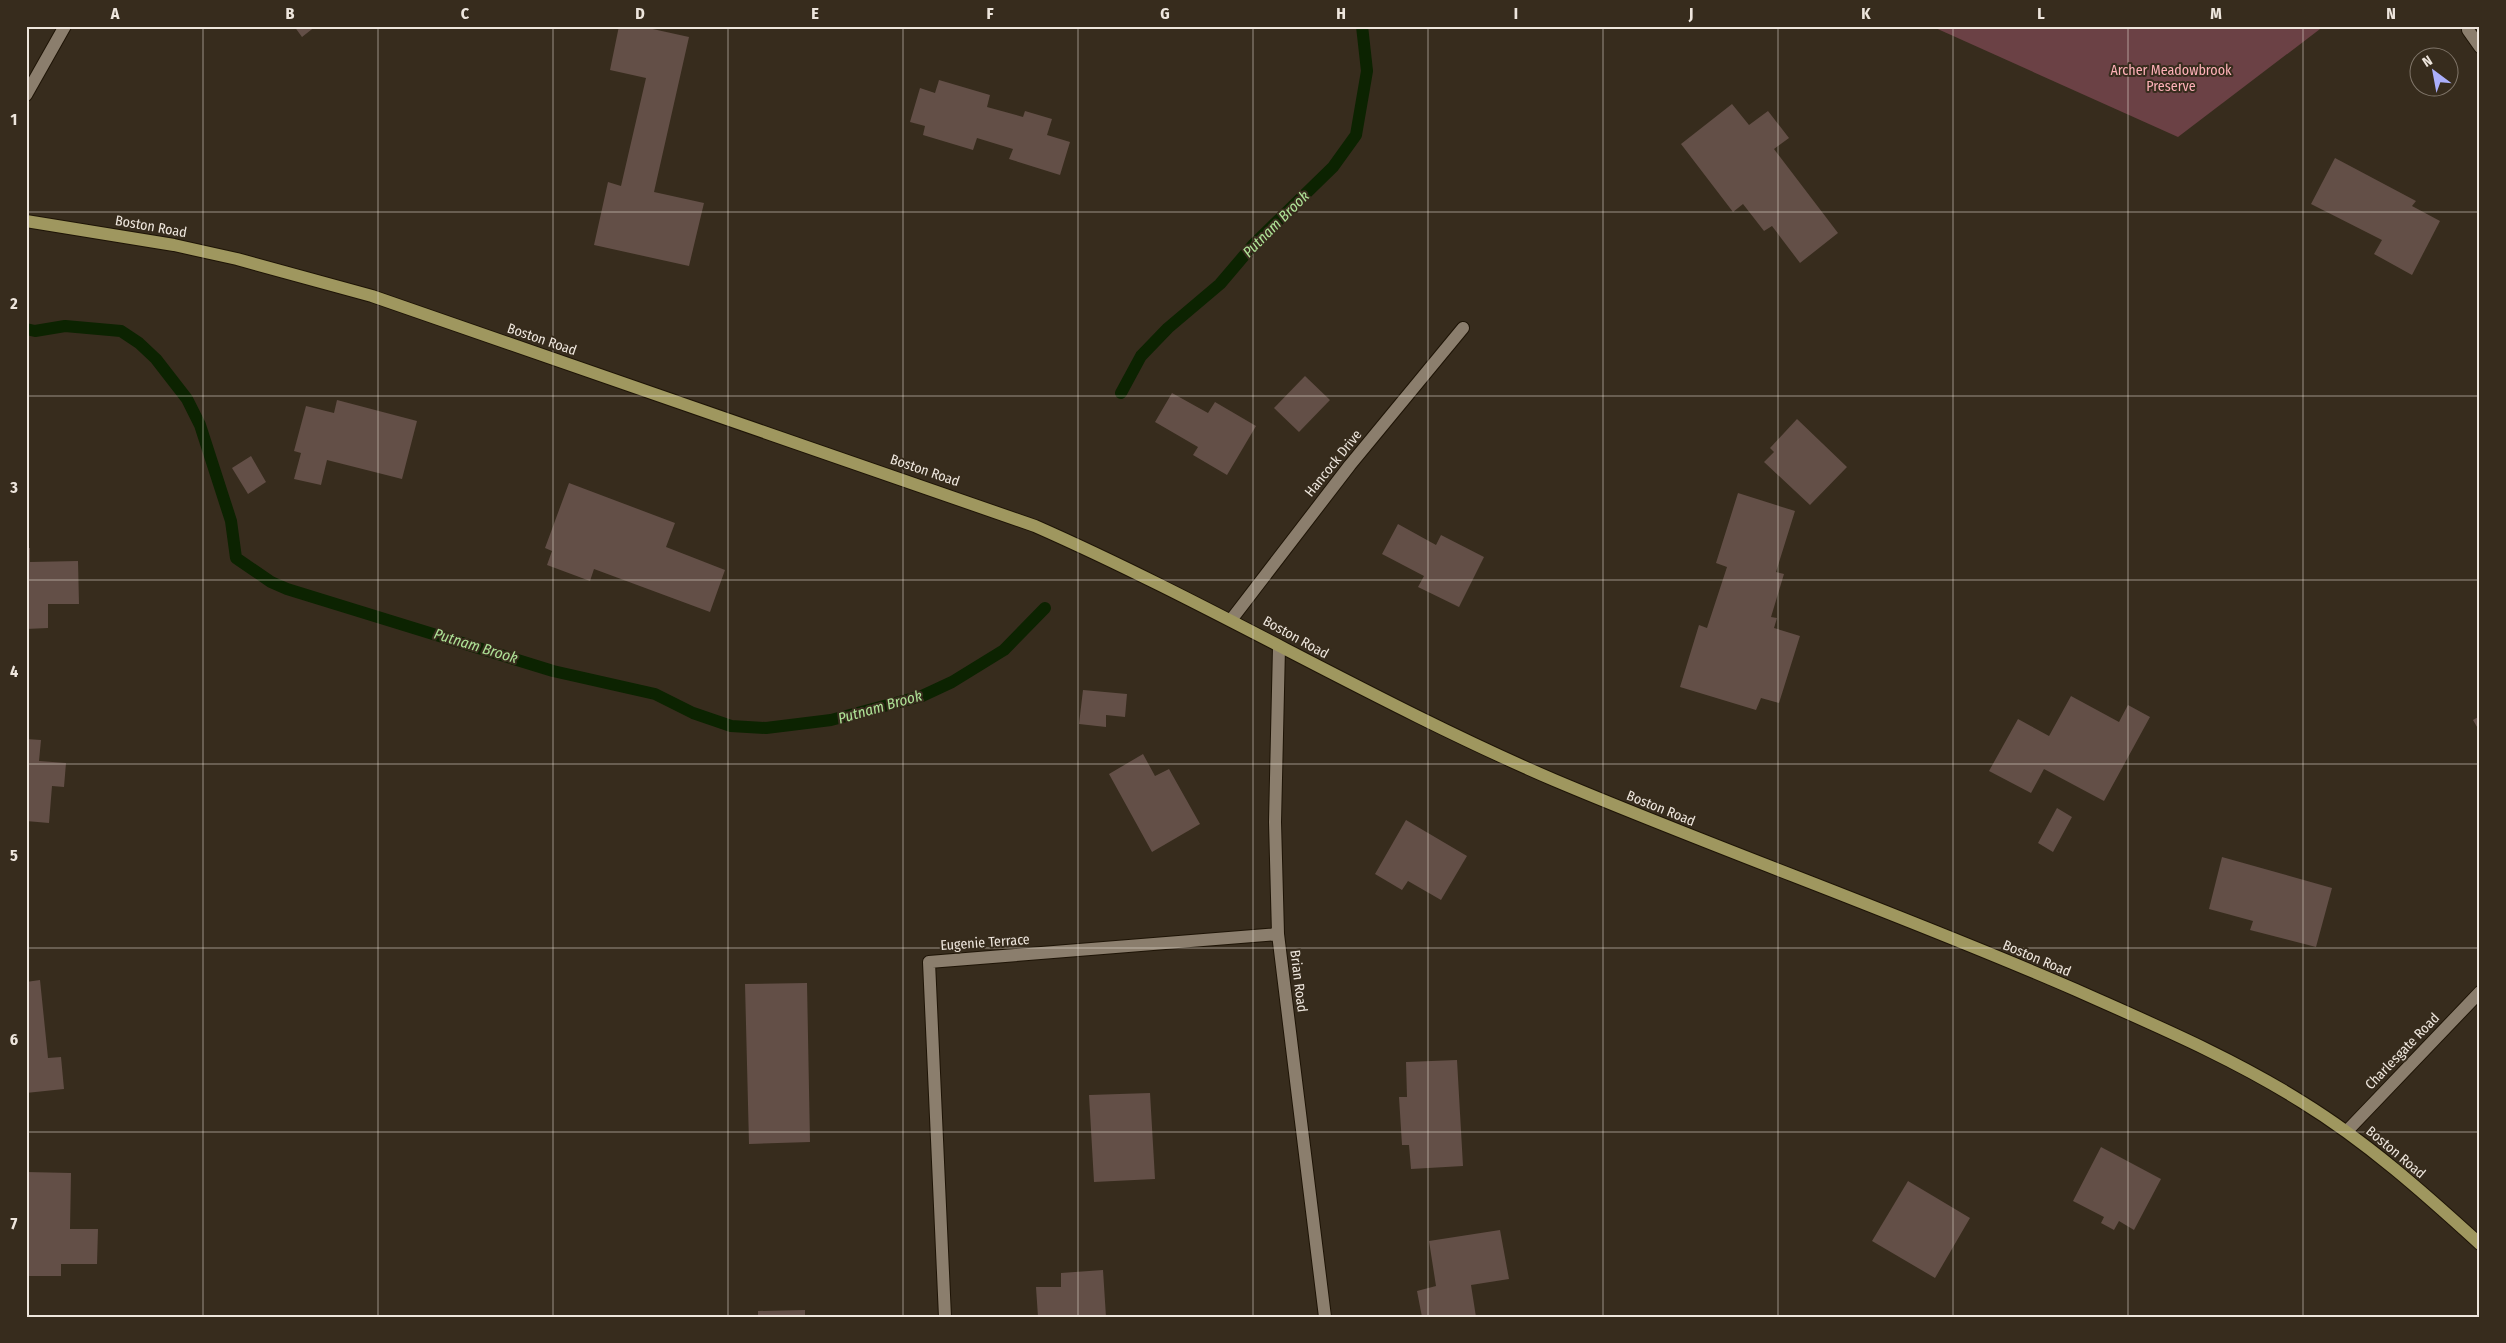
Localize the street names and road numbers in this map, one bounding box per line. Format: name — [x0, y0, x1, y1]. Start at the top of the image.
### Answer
street label: Boston Road — [114, 212, 188, 241]
street label: Boston Road — [505, 320, 579, 359]
street label: Hancock Drive — [1301, 426, 1366, 500]
street label: Boston Road — [888, 451, 962, 490]
street label: Boston Road — [1260, 612, 1332, 662]
street label: Boston Road — [1624, 787, 1698, 830]
street label: Eugenie Terrace — [940, 931, 1030, 954]
street label: Boston Road — [2000, 936, 2073, 980]
street label: Brian Road — [1286, 949, 1311, 1013]
street label: Charlesgate Road — [2362, 1010, 2443, 1093]
street label: Boston Road — [2362, 1123, 2429, 1182]

